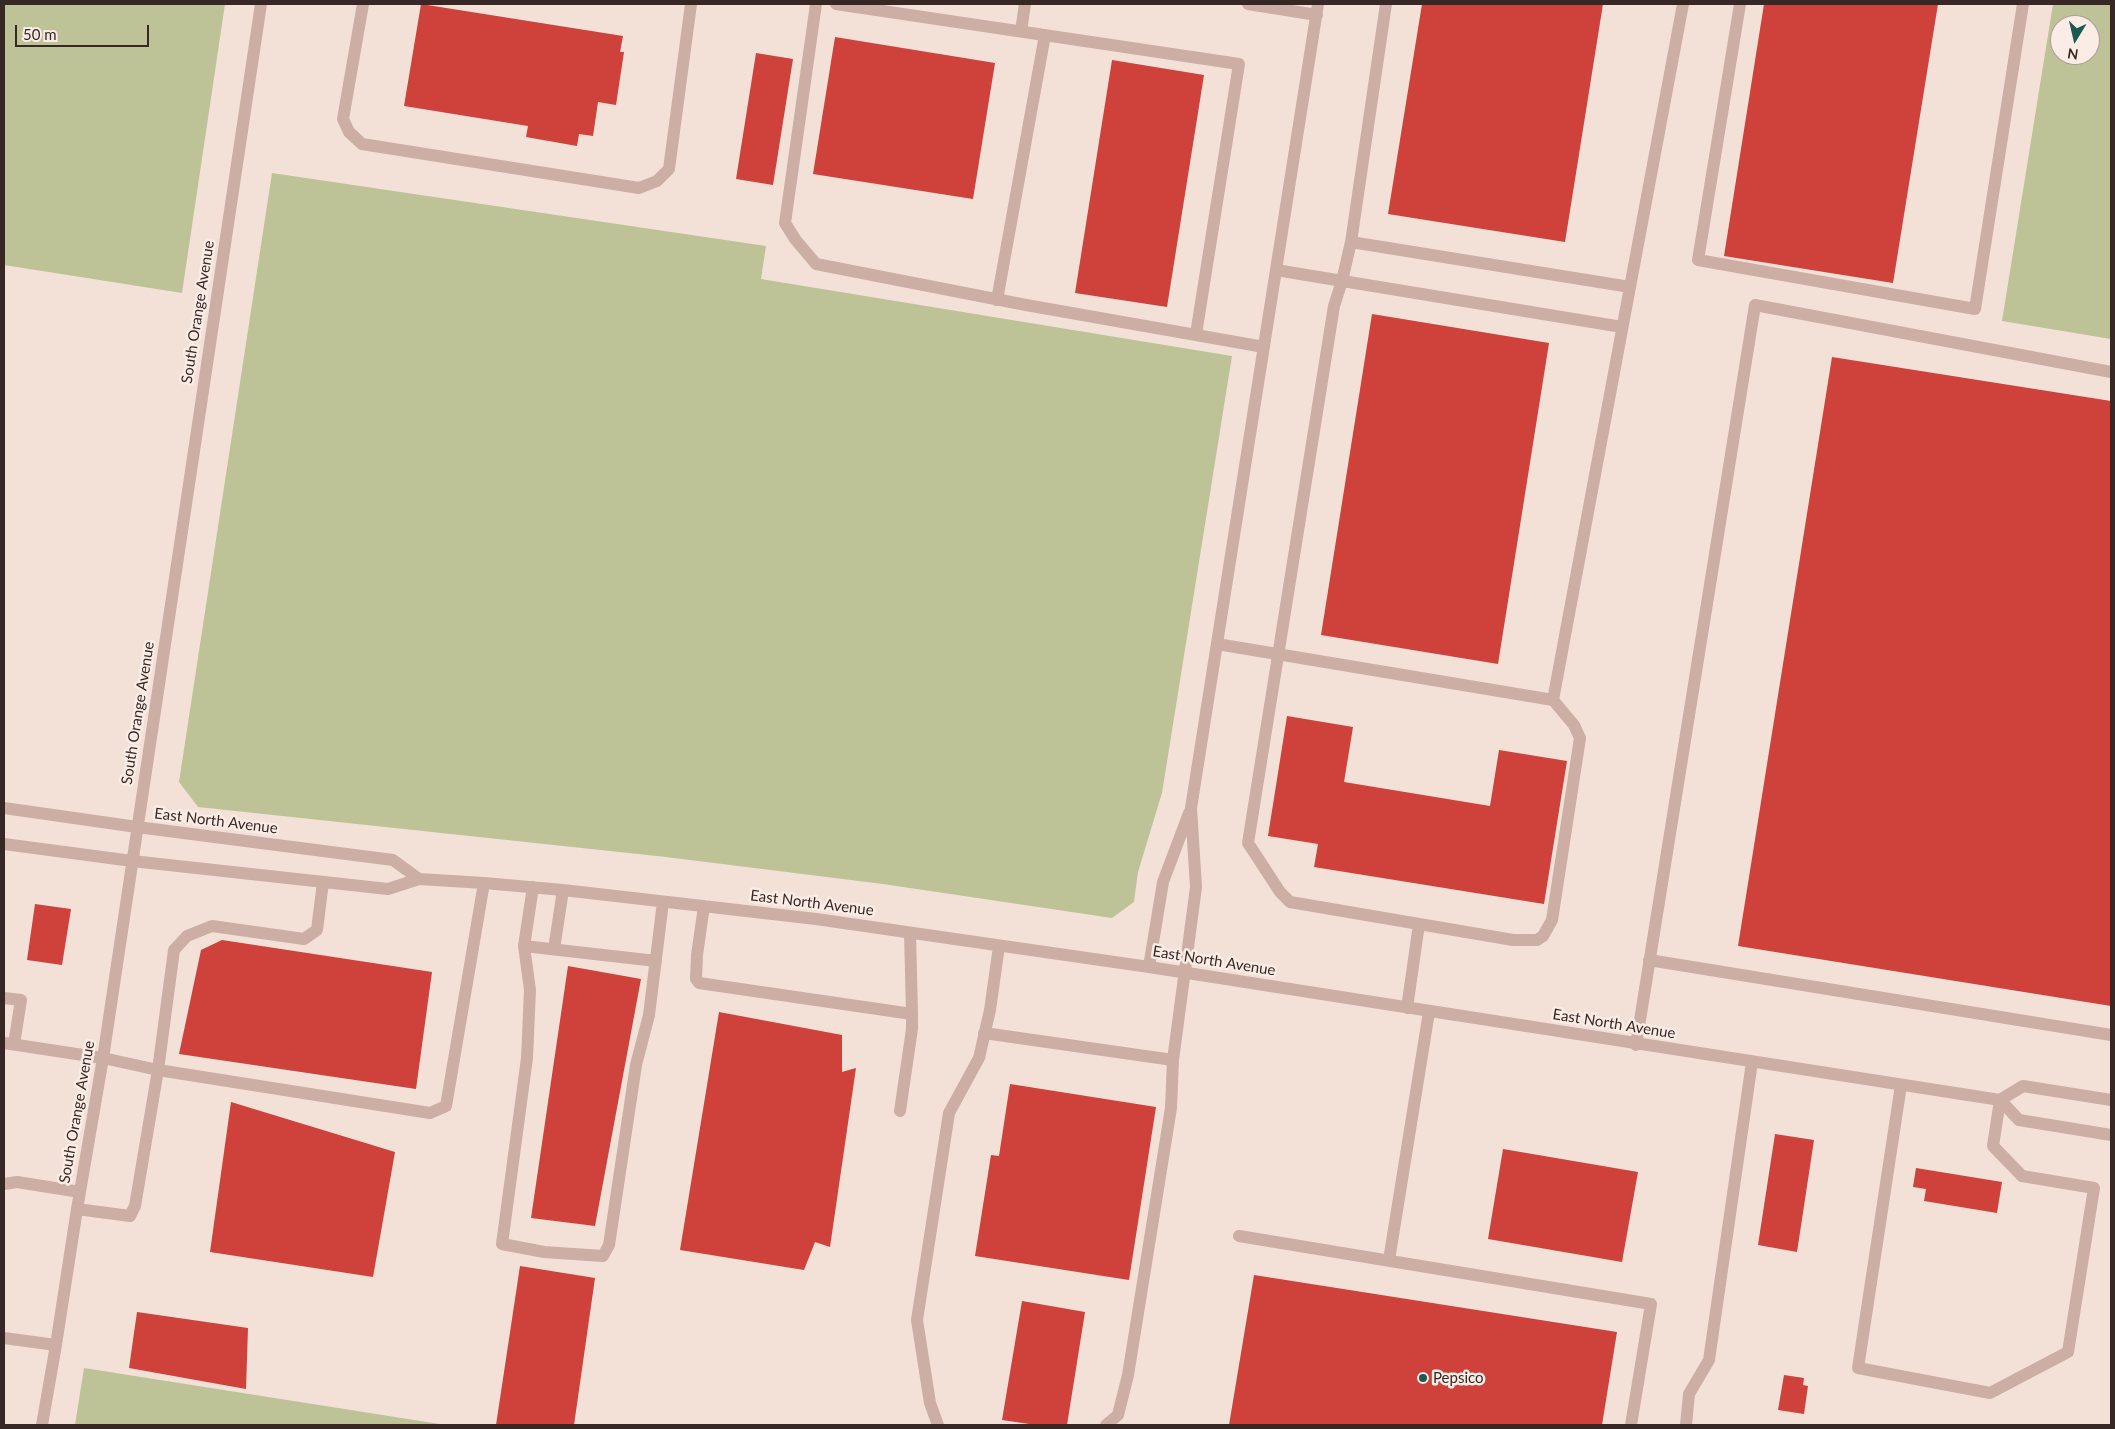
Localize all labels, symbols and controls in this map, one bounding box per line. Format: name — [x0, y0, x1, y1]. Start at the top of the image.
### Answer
scale bar — [18, 15, 151, 47]
north arrow — [2050, 15, 2100, 65]
text: 50 m — [23, 25, 57, 43]
text: N — [2066, 45, 2079, 64]
street label: South Orange Avenue — [178, 239, 218, 385]
street label: South Orange Avenue — [118, 640, 158, 786]
street label: East North Avenue — [153, 805, 279, 837]
street label: East North Avenue — [749, 887, 875, 919]
street label: East North Avenue — [1151, 942, 1277, 980]
street label: East North Avenue — [1551, 1005, 1677, 1043]
street label: South Orange Avenue — [56, 1039, 98, 1185]
place label: Pepsico — [1433, 1369, 1484, 1387]
marker: Pepsico — [1417, 1372, 1429, 1384]

